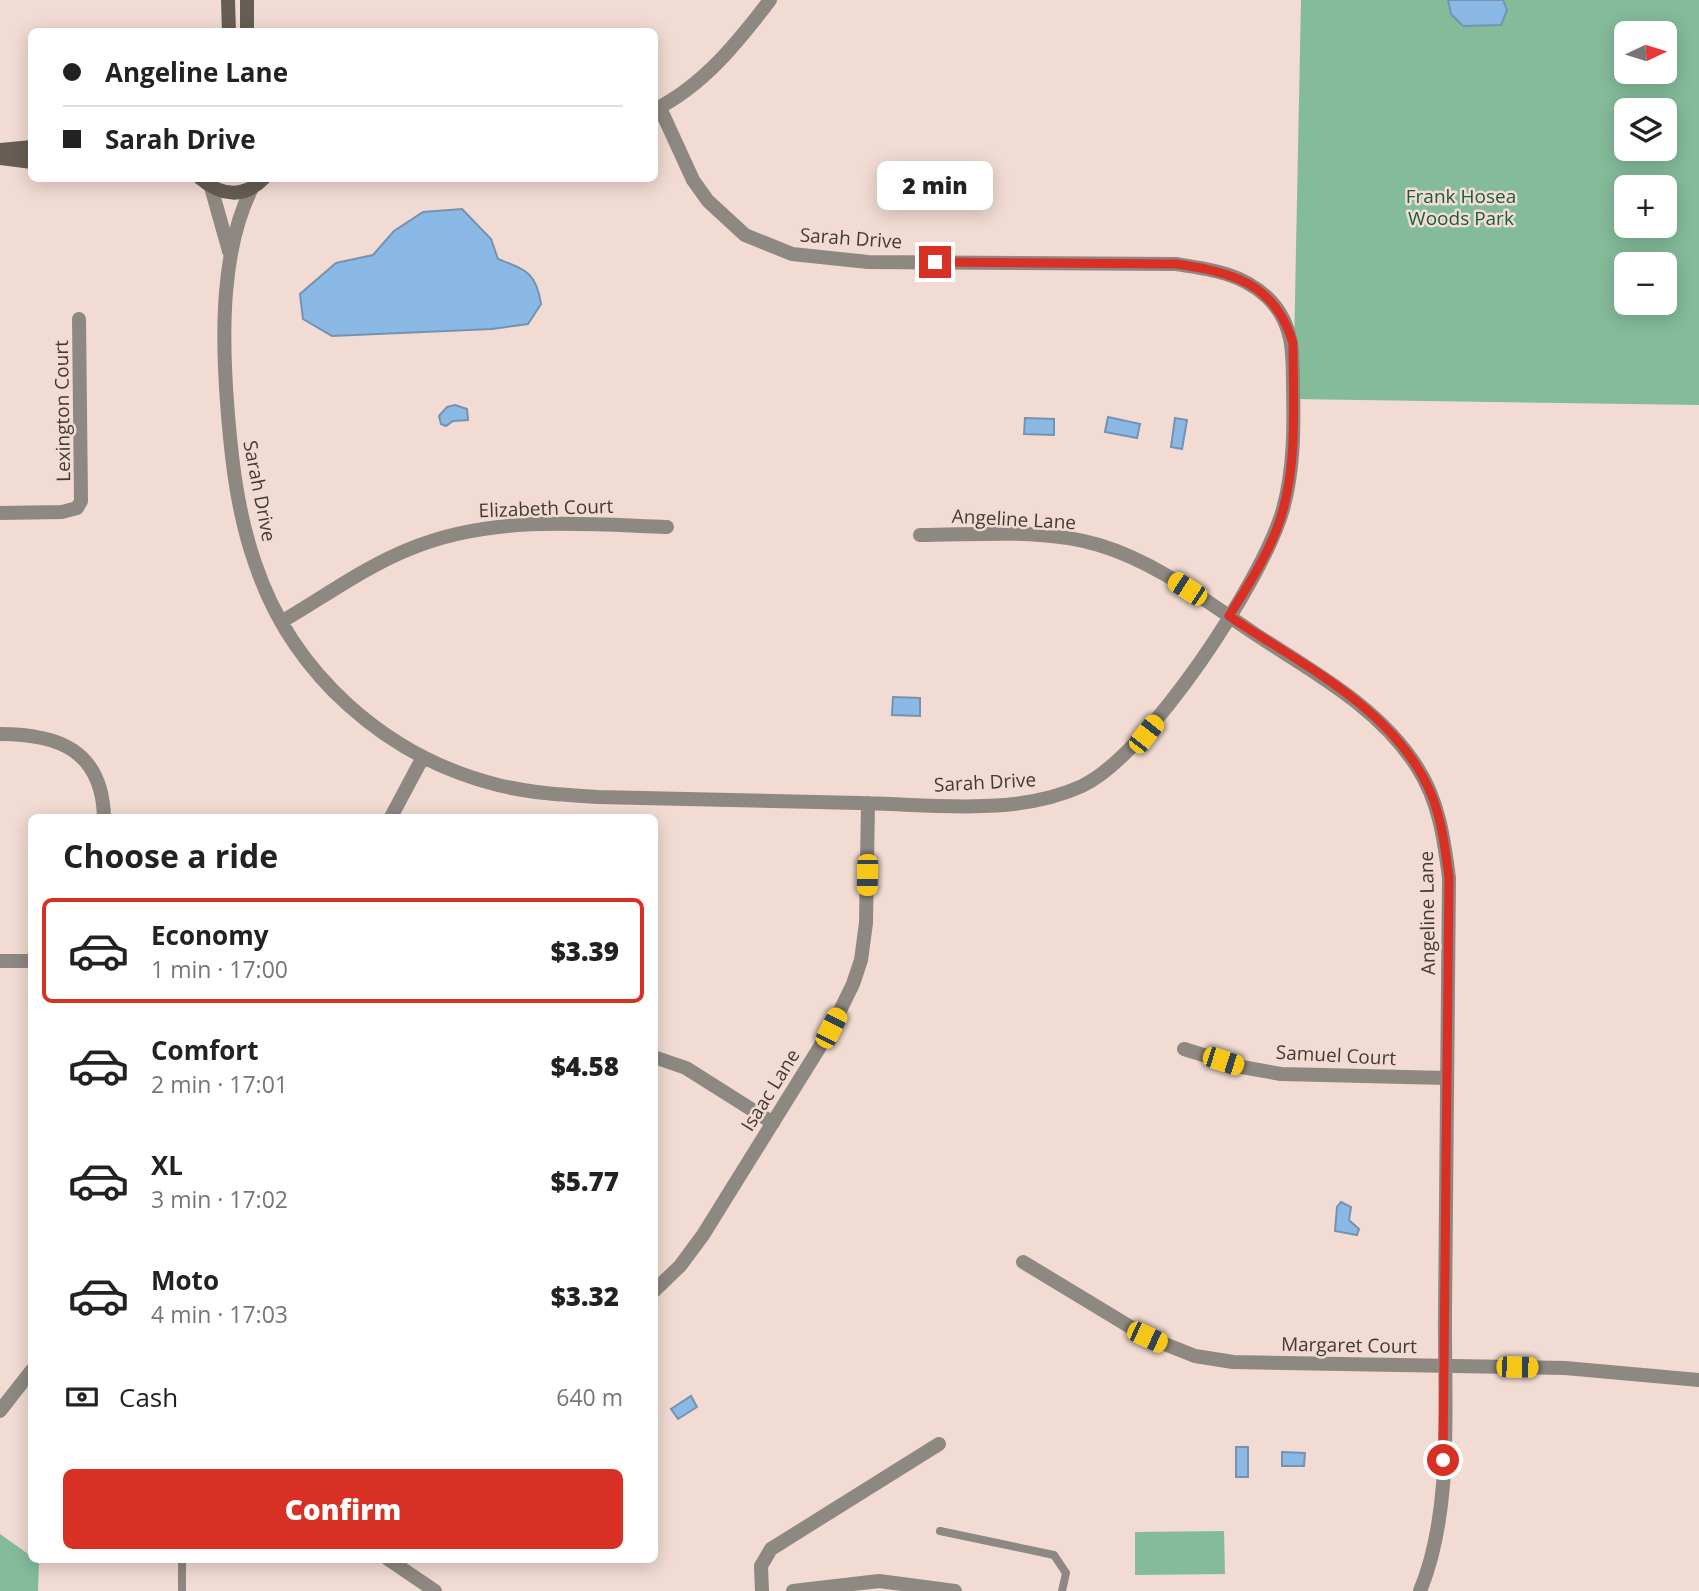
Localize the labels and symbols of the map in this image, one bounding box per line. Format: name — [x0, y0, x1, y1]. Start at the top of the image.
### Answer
north arrow — [1614, 21, 1676, 84]
callout: 2 min — [877, 160, 993, 210]
park label: Frank Hosea Woods Park — [1406, 183, 1516, 231]
street label: Sarah Drive — [799, 221, 903, 255]
route end — [919, 246, 951, 278]
street label: Lexington Court — [48, 340, 76, 482]
street label: Sarah Drive — [237, 438, 283, 544]
street label: Elizabeth Court — [478, 493, 614, 523]
street label: Angeline Lane — [951, 503, 1077, 535]
car — [1164, 569, 1211, 609]
car — [1125, 711, 1168, 757]
street label: Sarah Drive — [933, 766, 1037, 798]
street label: Angeline Lane — [1413, 851, 1441, 975]
car — [857, 854, 878, 896]
car — [813, 1005, 850, 1051]
street label: Samuel Court — [1275, 1039, 1397, 1071]
street label: Isaac Lane — [735, 1044, 805, 1136]
car — [1200, 1045, 1247, 1077]
car — [1124, 1319, 1171, 1355]
street label: Margaret Court — [1281, 1331, 1417, 1359]
car — [1496, 1356, 1539, 1378]
route start — [1427, 1444, 1459, 1476]

